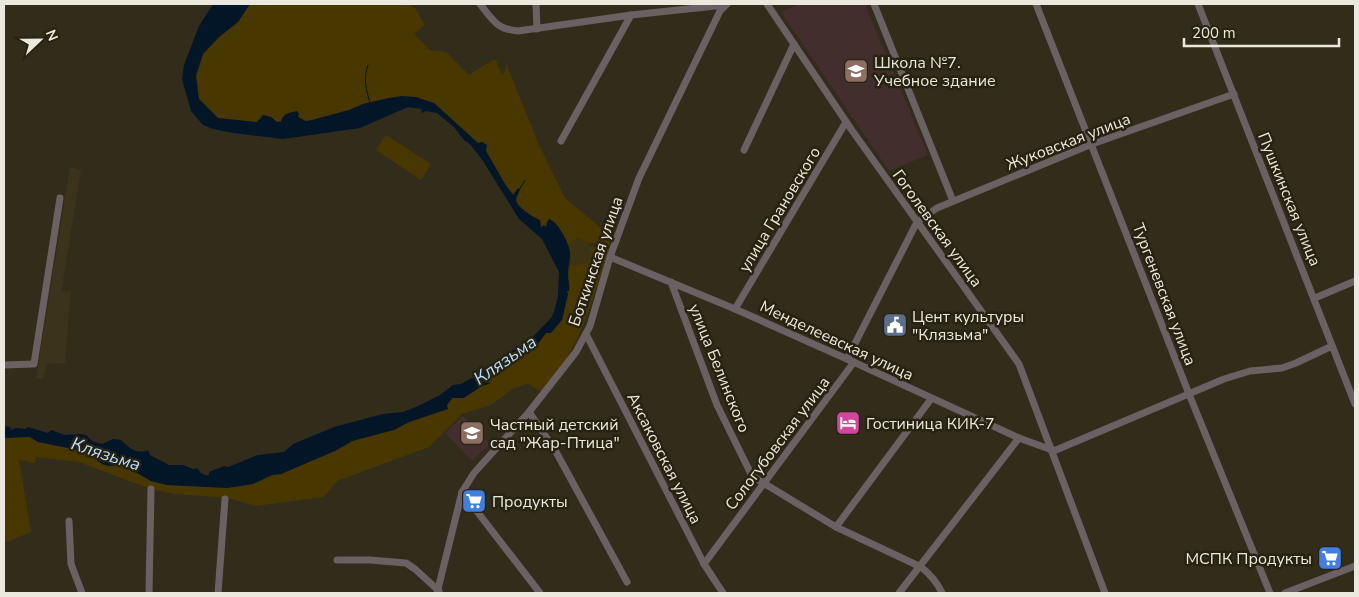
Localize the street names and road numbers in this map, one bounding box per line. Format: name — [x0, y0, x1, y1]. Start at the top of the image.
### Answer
street label: Жуковская улица — [1003, 108, 1134, 176]
street label: Пушкинская улица — [1252, 129, 1326, 270]
street label: улица Грановского — [734, 143, 826, 276]
street label: Гоголевская улица — [887, 165, 987, 292]
street label: Боткинская улица — [563, 194, 628, 329]
street label: Тургеневская улица — [1127, 220, 1201, 369]
street label: Менделеевская улица — [756, 296, 917, 386]
street label: улица Белинского — [683, 301, 755, 436]
street label: Сологубовская улица — [720, 372, 835, 515]
street label: Аксаковская улица — [622, 389, 707, 528]

